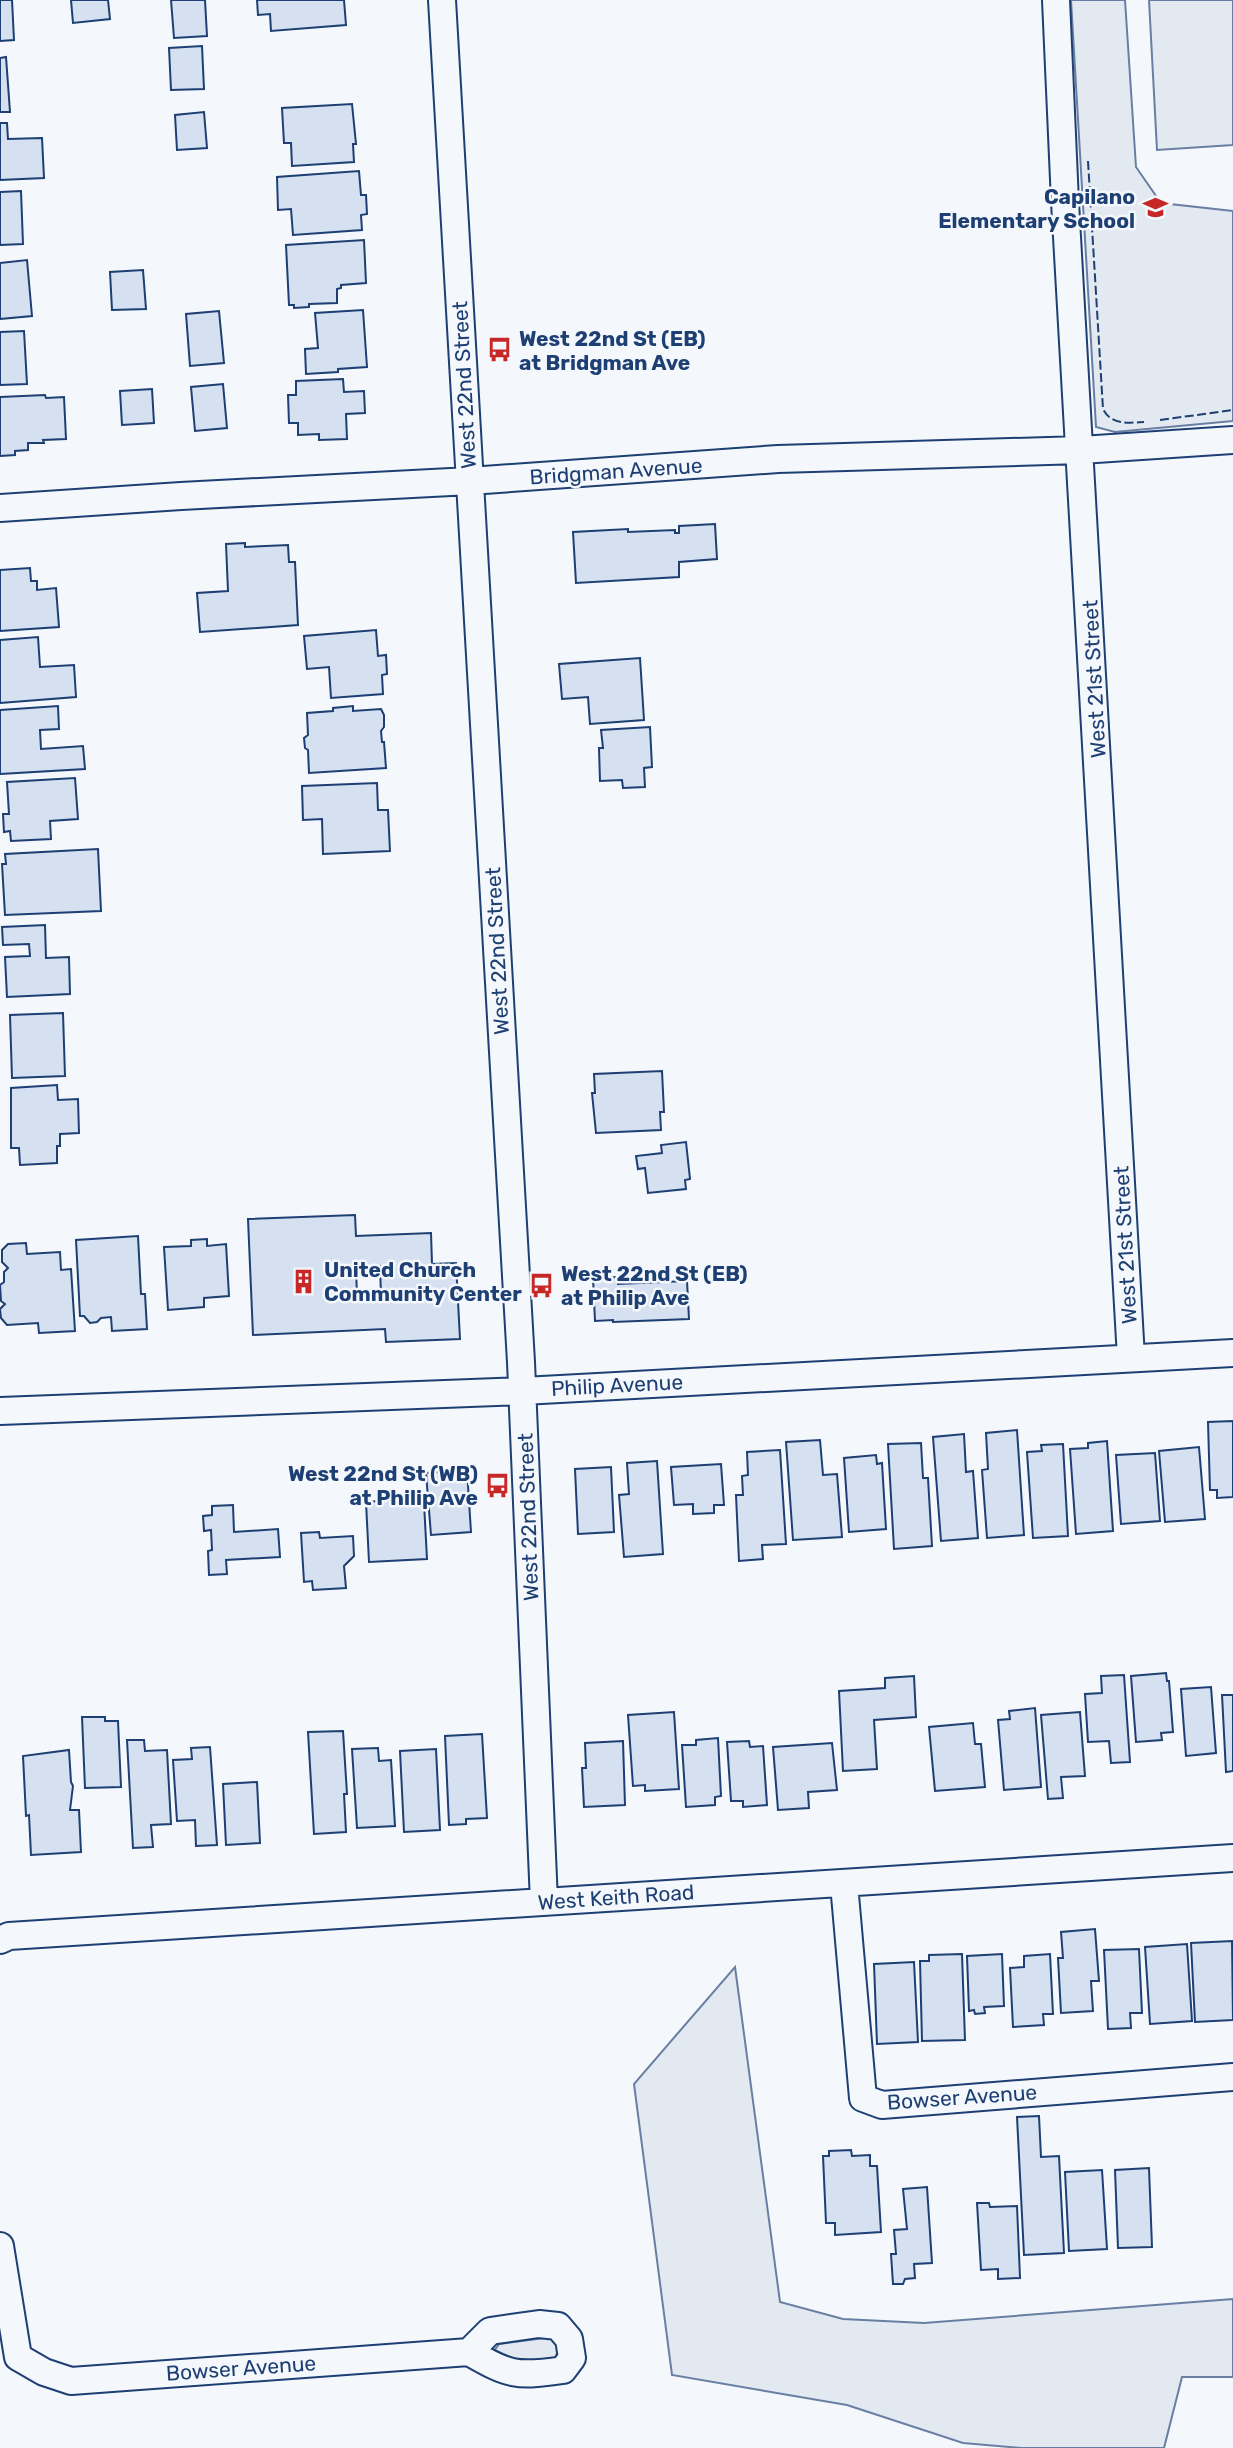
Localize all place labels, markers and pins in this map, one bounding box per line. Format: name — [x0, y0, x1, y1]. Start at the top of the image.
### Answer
place label: Capilano Elementary School — [938, 184, 1135, 233]
school or university icon: Capilano Elementary School — [1141, 194, 1169, 222]
place label: West 22nd St (EB) at Bridgman Ave — [519, 326, 706, 375]
bus stop icon: West 22nd St (EB) at Bridgman Ave — [485, 336, 513, 364]
place label: United Church Community Center — [324, 1257, 522, 1306]
place label: West 22nd St (EB) at Philip Ave — [561, 1261, 748, 1310]
building icon: United Church Community Center — [290, 1267, 318, 1295]
bus stop icon: West 22nd St (EB) at Philip Ave — [527, 1271, 555, 1299]
place label: West 22nd St (WB) at Philip Ave — [288, 1461, 478, 1510]
bus stop icon: West 22nd St (WB) at Philip Ave — [484, 1471, 512, 1499]

